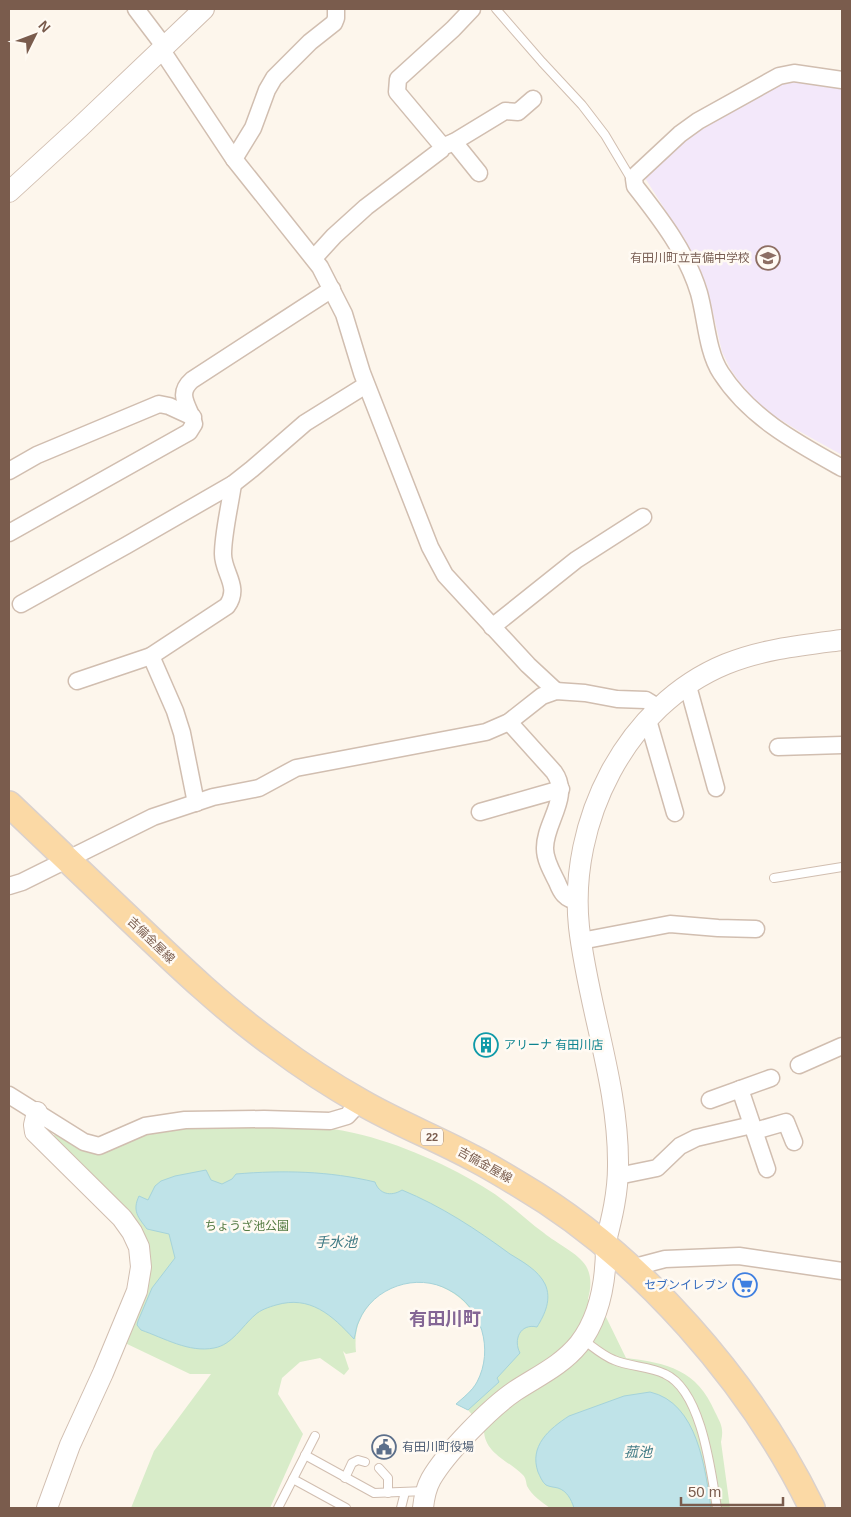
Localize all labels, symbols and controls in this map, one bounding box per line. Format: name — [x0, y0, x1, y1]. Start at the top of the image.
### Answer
north arrow — [10, 10, 60, 60]
text: N — [35, 17, 54, 35]
school or university icon: 有田川町立吉備中学校 — [755, 245, 781, 271]
place label: 有田川町立吉備中学校 — [630, 251, 750, 265]
street label: 吉備金屋線 — [125, 914, 177, 966]
building icon: アリーナ 有田川店 — [473, 1032, 499, 1058]
place label: アリーナ 有田川店 — [504, 1038, 603, 1052]
road number: 22 — [421, 1128, 443, 1146]
street label: 吉備金屋線 — [455, 1144, 515, 1186]
park label: ちょうざ池公園 — [205, 1219, 289, 1233]
water label: 手水池 — [315, 1234, 359, 1250]
supermarket icon: セブンイレブン — [732, 1272, 758, 1298]
place label: セブンイレブン — [644, 1278, 728, 1292]
district label: 有田川町 — [409, 1309, 481, 1329]
public building icon: 有田川町役場 — [371, 1434, 397, 1460]
place label: 有田川町役場 — [402, 1440, 474, 1454]
water label: 菰池 — [624, 1444, 654, 1460]
scale bar — [681, 1474, 784, 1506]
text: 50 m — [688, 1483, 721, 1500]

